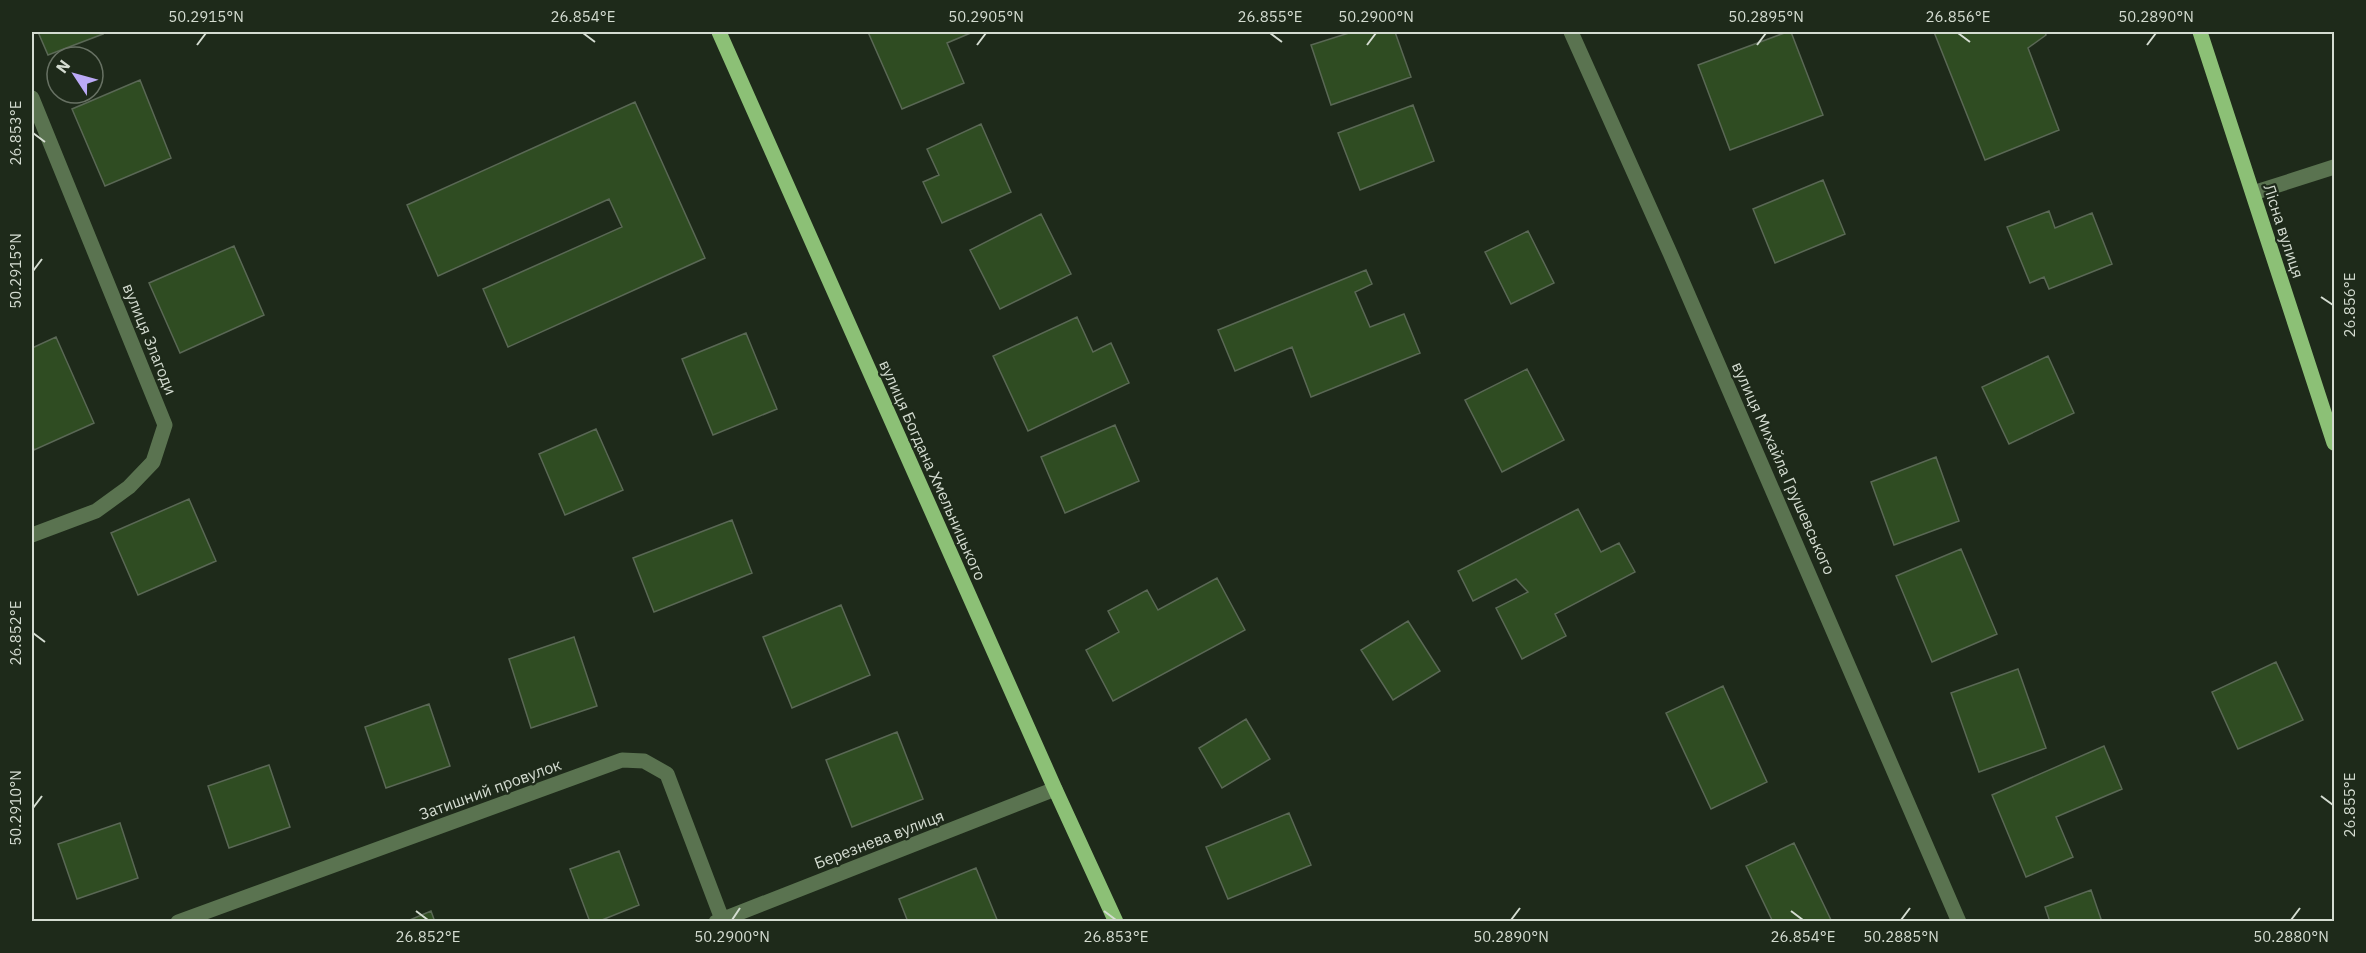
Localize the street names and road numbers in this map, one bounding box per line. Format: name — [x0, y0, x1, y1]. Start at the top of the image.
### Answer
street label: Лісна вулиця — [2259, 181, 2309, 281]
street label: вулиця Злагоди — [119, 280, 181, 398]
street label: вулиця Богдана Хмельницького — [875, 357, 991, 583]
street label: вулиця Михайла Грушевського — [1728, 358, 1840, 578]
street label: Затишний провулок — [416, 754, 564, 824]
street label: Березнева вулиця — [811, 805, 947, 873]

